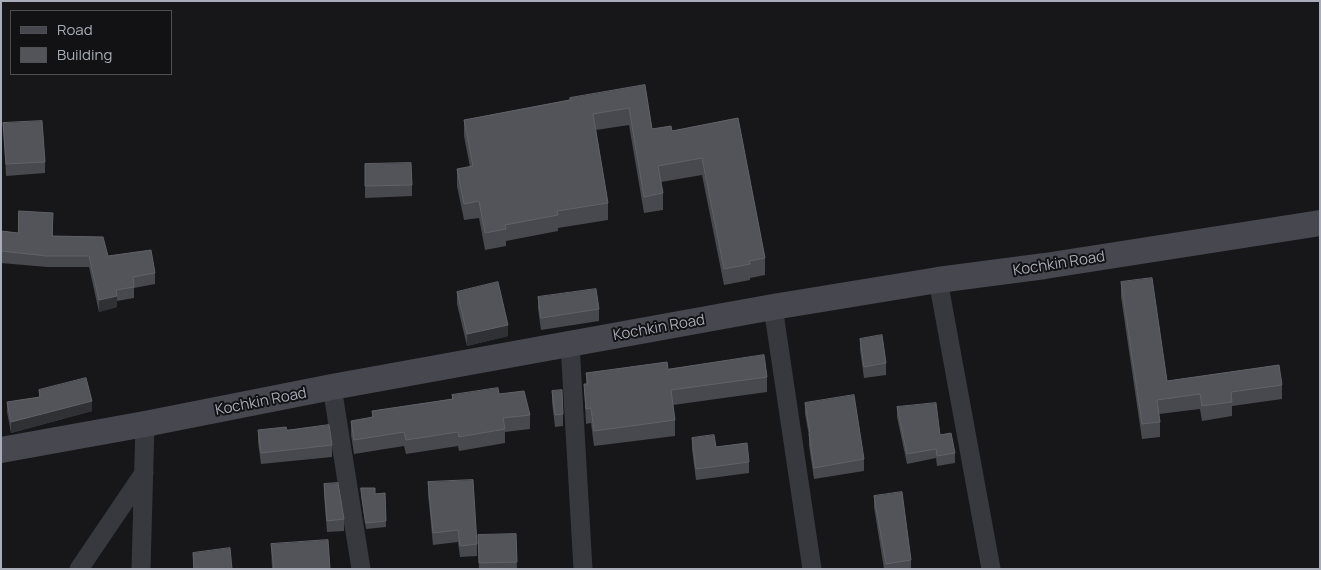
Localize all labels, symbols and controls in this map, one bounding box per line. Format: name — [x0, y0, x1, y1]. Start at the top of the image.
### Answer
legend — [10, 10, 172, 75]
text: Road — [57, 19, 93, 40]
text: Building — [57, 44, 112, 65]
street label: Kochkin Road — [1012, 248, 1106, 280]
street label: Kochkin Road — [612, 311, 706, 345]
street label: Kochkin Road — [214, 384, 308, 420]

